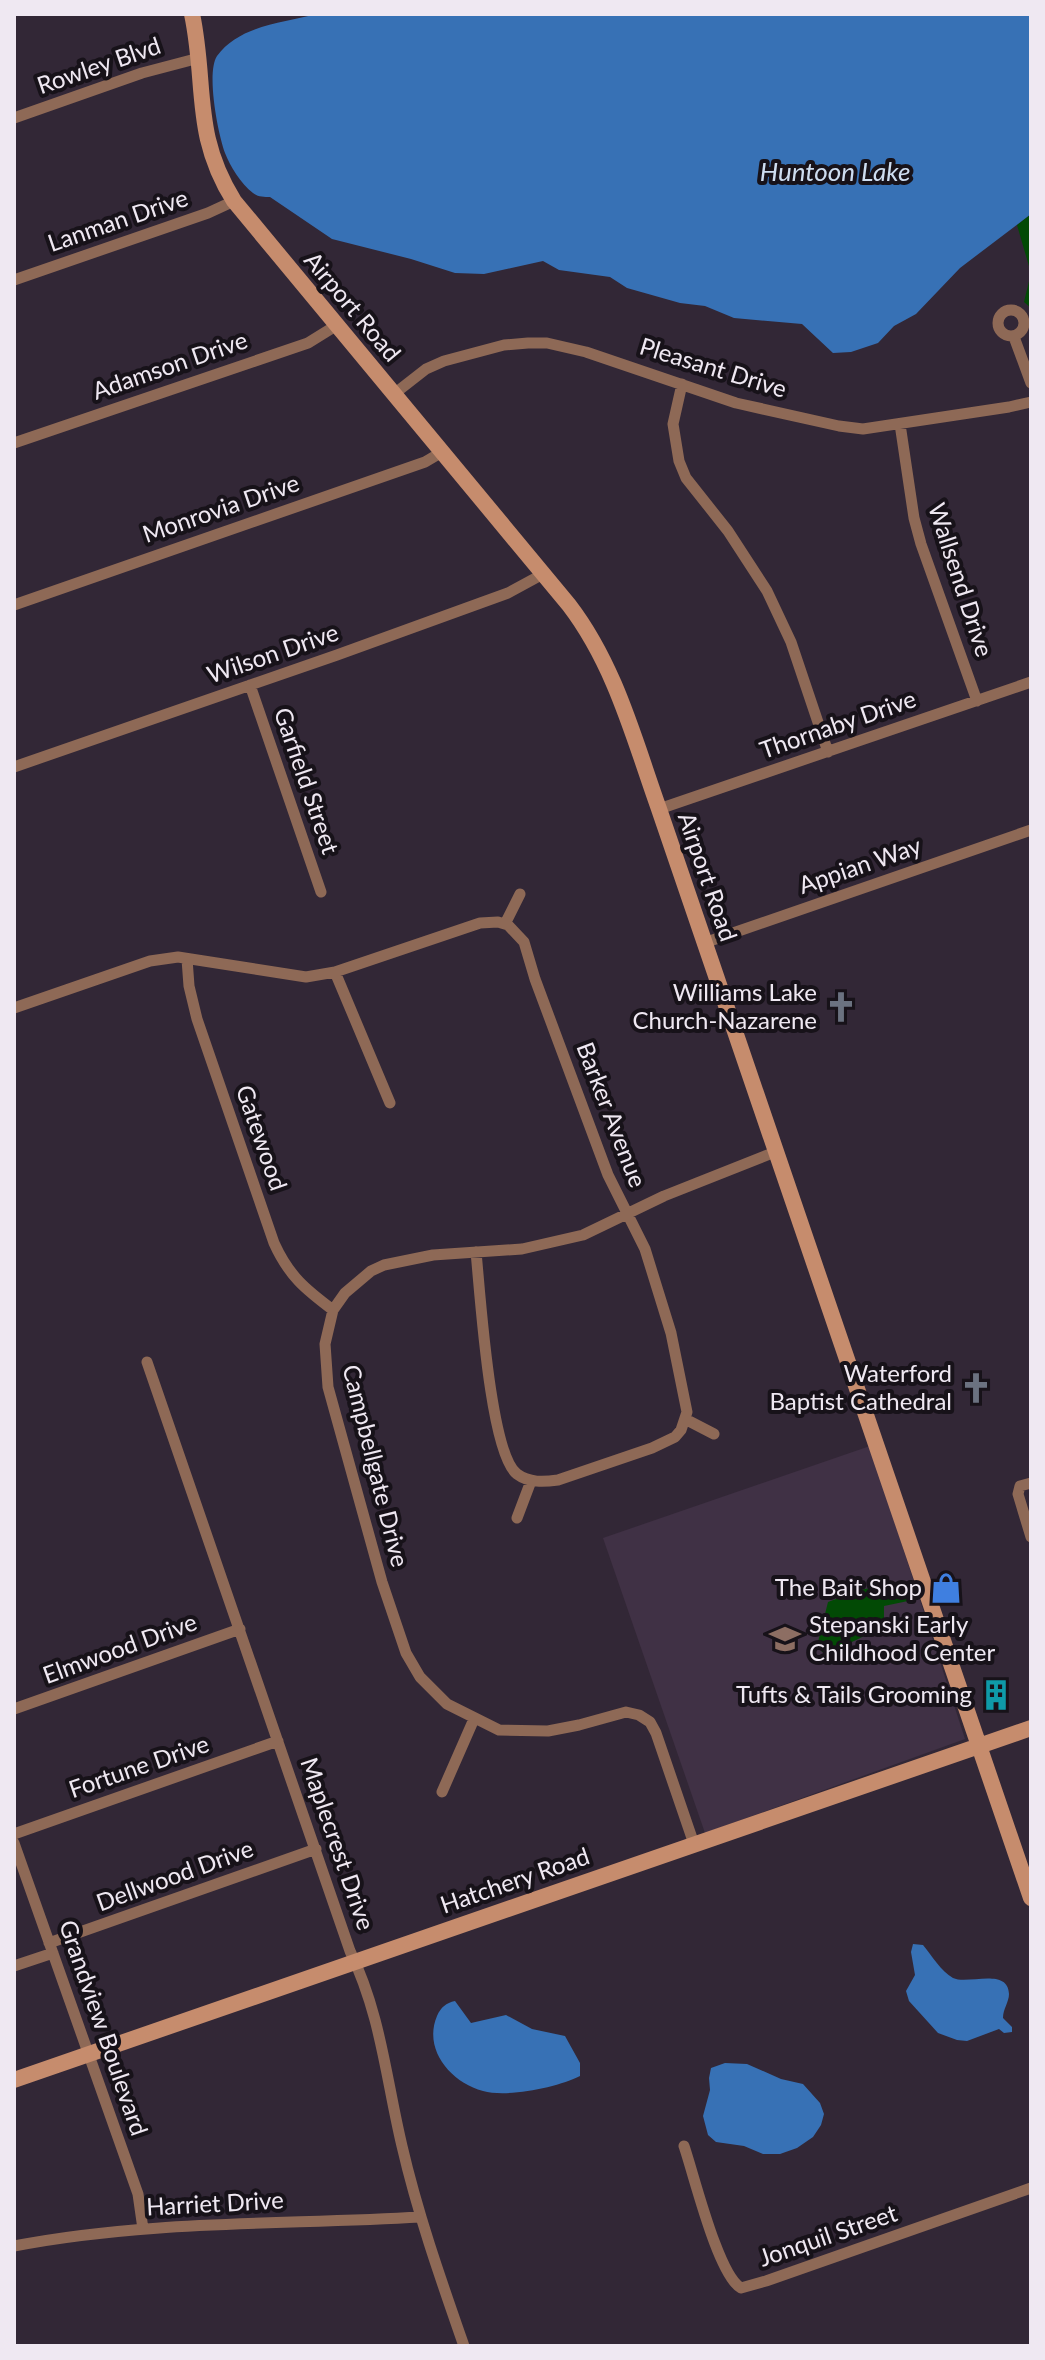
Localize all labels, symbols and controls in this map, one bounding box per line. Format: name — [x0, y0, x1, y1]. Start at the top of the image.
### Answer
street label: Rowley Blvd — [33, 30, 164, 99]
water label: Huntoon Lake — [760, 155, 910, 187]
street label: Lanman Drive — [44, 182, 191, 257]
street label: Airport Road — [299, 245, 407, 367]
street label: Adamson Drive — [88, 325, 251, 405]
street label: Pleasant Drive — [636, 330, 790, 403]
street label: Monrovia Drive — [138, 467, 303, 548]
street label: Wallsend Drive — [923, 499, 1000, 660]
street label: Wilson Drive — [203, 617, 342, 689]
street label: Thornaby Drive — [756, 683, 919, 764]
street label: Garfield Street — [269, 703, 346, 858]
street label: Airport Road — [673, 808, 744, 945]
street label: Appian Way — [795, 830, 925, 899]
place label: Williams Lake Church-Nazarene — [633, 977, 817, 1034]
church icon: Williams Lake Church-Nazarene — [824, 990, 858, 1024]
street label: Barker Avenue — [571, 1038, 653, 1191]
street label: Gatewood — [231, 1081, 294, 1194]
place label: Waterford Baptist Cathedral — [769, 1358, 952, 1415]
street label: Campbellgate Drive — [337, 1361, 416, 1570]
church icon: Waterford Baptist Cathedral — [959, 1371, 993, 1405]
shop icon: The Bait Shop — [929, 1571, 963, 1605]
place label: The Bait Shop — [775, 1572, 922, 1601]
street label: Elmwood Drive — [39, 1606, 200, 1689]
place label: Stepanski Early Childhood Center — [809, 1609, 995, 1666]
school or university icon: Stepanski Early Childhood Center — [768, 1622, 802, 1656]
building icon: Tufts & Tails Grooming — [979, 1678, 1013, 1712]
place label: Tufts & Tails Grooming — [736, 1679, 972, 1708]
street label: Fortune Drive — [65, 1728, 212, 1803]
street label: Maplecrest Drive — [295, 1754, 381, 1934]
street label: Dellwood Drive — [92, 1833, 257, 1916]
street label: Hatchery Road — [436, 1841, 593, 1919]
street label: Grandview Boulevard — [54, 1916, 155, 2139]
street label: Harriet Drive — [145, 2184, 284, 2221]
street label: Jonquil Street — [755, 2197, 901, 2272]

